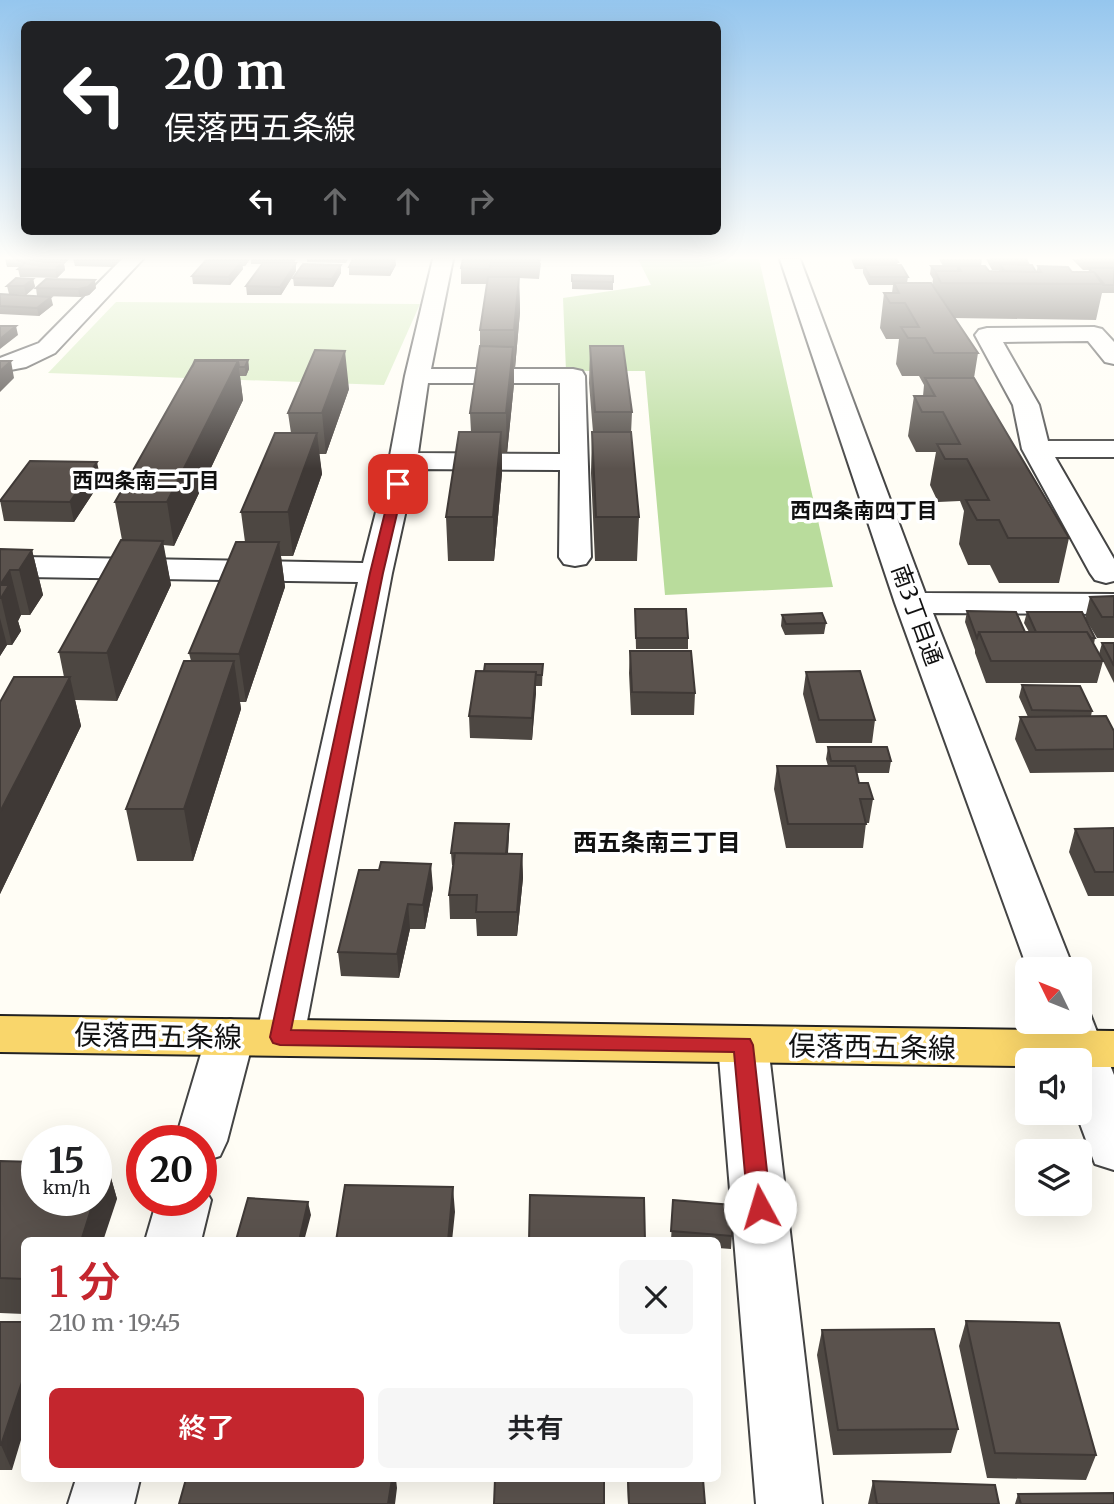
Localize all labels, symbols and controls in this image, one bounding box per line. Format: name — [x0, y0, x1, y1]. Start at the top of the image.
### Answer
text: 20 m — [164, 41, 285, 102]
icon: left — [49, 49, 140, 140]
text: 俣落西五条線 — [164, 108, 356, 148]
icon: left — [243, 182, 281, 220]
icon: ahead — [316, 182, 354, 220]
icon: ahead — [389, 182, 427, 220]
icon: right — [462, 182, 500, 220]
pin — [368, 454, 428, 514]
icon: arrive — [379, 465, 417, 503]
district label: 西四条南二丁目 — [73, 467, 220, 494]
district label: 西四条南四丁目 — [791, 497, 938, 524]
street label: 南3丁目通 — [886, 560, 949, 669]
district label: 西五条南三丁目 — [573, 827, 741, 858]
north arrow — [1015, 957, 1092, 1034]
map controls — [1015, 957, 1092, 1216]
street label: 俣落西五条線 — [74, 1017, 242, 1055]
street label: 俣落西五条線 — [788, 1028, 956, 1066]
button: sound — [1015, 1048, 1092, 1125]
speed limit sign: 20 — [126, 1125, 217, 1216]
text: 15 — [49, 1139, 84, 1183]
button: layers — [1015, 1139, 1092, 1216]
position arrow — [723, 1170, 797, 1244]
text: km/h — [43, 1176, 90, 1199]
text: 1 分 — [49, 1256, 120, 1308]
button: close — [619, 1260, 693, 1334]
text: 210 m · 19:45 — [49, 1308, 181, 1337]
button: 終了 — [49, 1388, 364, 1468]
button: 共有 — [378, 1388, 693, 1468]

